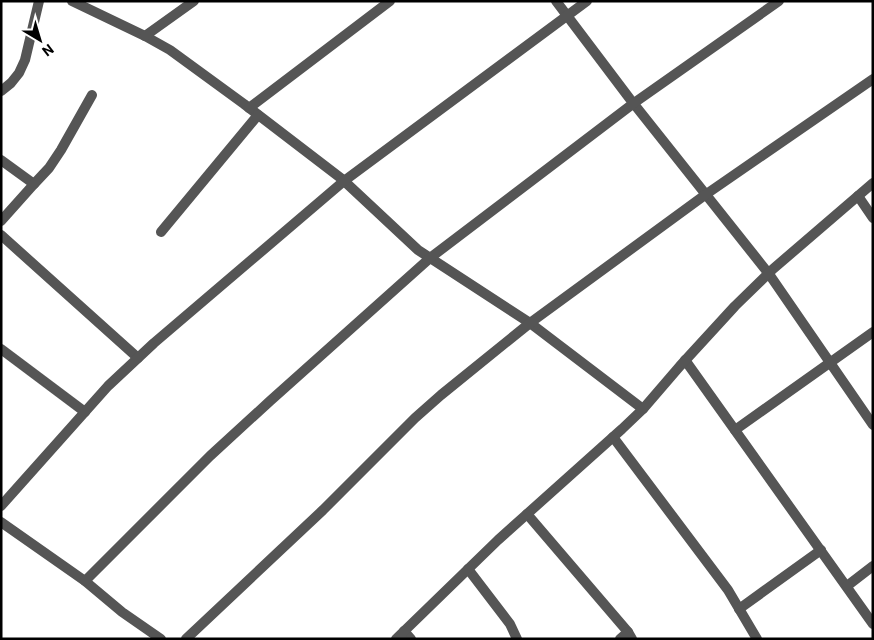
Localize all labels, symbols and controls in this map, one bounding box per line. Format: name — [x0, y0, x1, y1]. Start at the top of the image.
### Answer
north arrow — [15, 15, 65, 65]
text: N — [39, 41, 57, 60]

